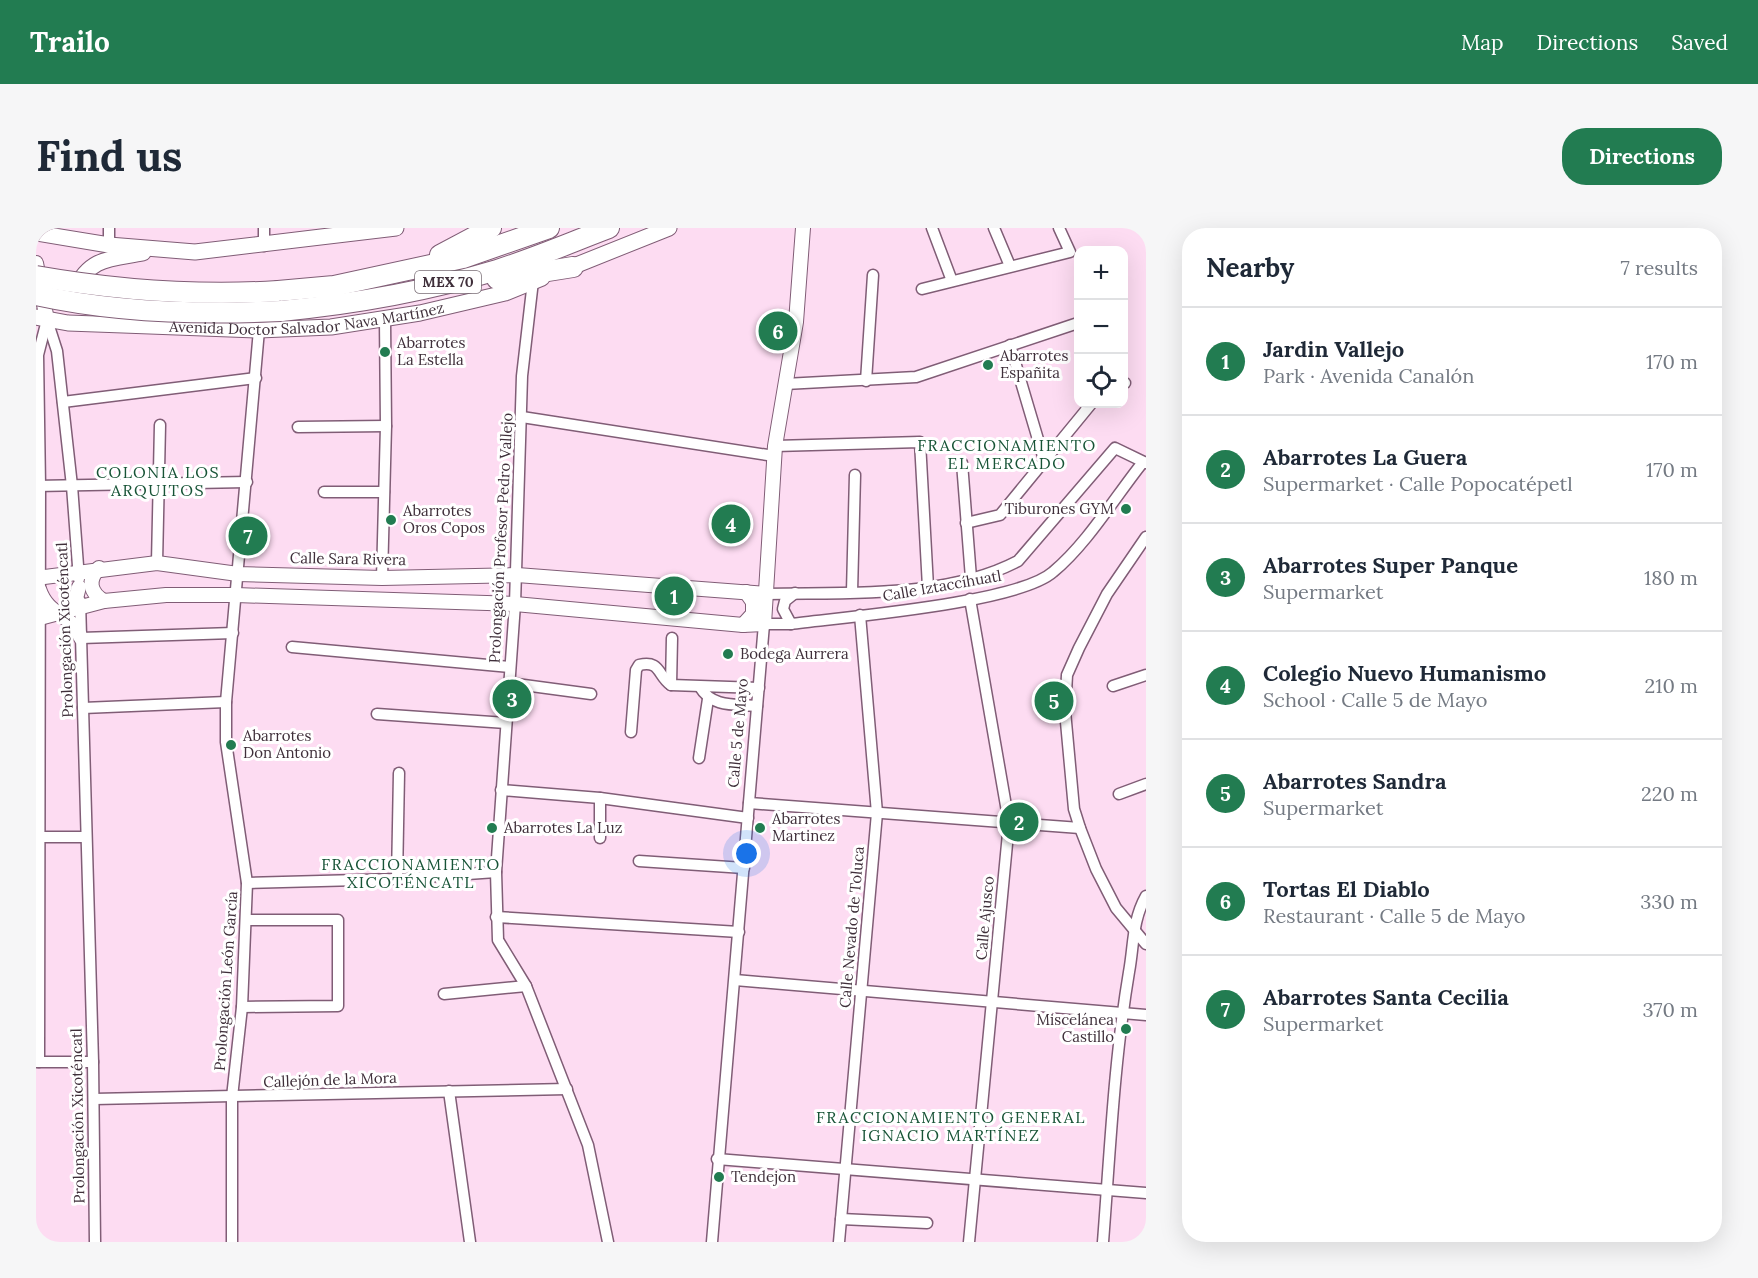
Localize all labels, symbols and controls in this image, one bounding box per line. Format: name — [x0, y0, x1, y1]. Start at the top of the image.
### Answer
text: Trailo — [30, 24, 110, 60]
text: Map — [1461, 29, 1504, 56]
text: Directions — [1537, 29, 1638, 56]
text: Saved — [1671, 29, 1728, 56]
button: Directions — [1562, 128, 1722, 185]
text: Find us — [36, 129, 182, 183]
map controls — [1074, 246, 1128, 408]
button: + — [1074, 246, 1128, 300]
text: Nearby — [1206, 251, 1294, 284]
text: 7 results — [1621, 255, 1698, 280]
road number: MEX 70 — [415, 271, 481, 293]
street label: Avenida Doctor Salvador Nava Martínez — [168, 298, 446, 339]
button: − — [1074, 300, 1128, 354]
pin: 6 — [758, 308, 798, 354]
place label: Abarrotes La Estella — [396, 333, 465, 369]
text: Jardin Vallejo — [1263, 335, 1404, 363]
marker: Abarrotes La Estella — [378, 345, 392, 359]
place label: Abarrotes Españita — [999, 346, 1068, 382]
text: 1 — [1221, 349, 1230, 374]
text: 170 m — [1646, 349, 1698, 374]
button: locate — [1074, 354, 1128, 408]
marker: Abarrotes Españita — [981, 358, 995, 372]
text: Park · Avenida Canalón — [1263, 363, 1474, 388]
street label: Prolongación Profesor Pedro Vallejo — [484, 412, 517, 664]
district label: FRACCIONAMIENTO EL MERCADO — [917, 435, 1097, 473]
text: Abarrotes La Guera — [1263, 443, 1467, 471]
text: 2 — [1220, 457, 1231, 482]
text: 170 m — [1646, 457, 1698, 482]
district label: COLONIA LOS ARQUITOS — [96, 462, 220, 500]
text: Supermarket · Calle Popocatépetl — [1263, 471, 1573, 496]
place label: Tiburones GYM — [1005, 499, 1114, 518]
place label: Abarrotes Oros Copos — [402, 501, 485, 537]
pin: 4 — [712, 502, 750, 546]
marker: Tiburones GYM — [1119, 502, 1133, 516]
marker: Abarrotes Oros Copos — [384, 513, 398, 527]
pin: 7 — [228, 514, 268, 558]
street label: Prolongación Xicoténcatl — [52, 542, 77, 718]
street label: Calle Sara Rivera — [290, 548, 407, 569]
text: Abarrotes Super Panque — [1263, 551, 1518, 579]
text: 3 — [1220, 565, 1231, 590]
text: 180 m — [1644, 565, 1698, 590]
street label: Calle Iztaccíhuatl — [881, 566, 1003, 605]
pin: 1 — [654, 574, 694, 619]
text: Supermarket — [1263, 579, 1383, 604]
place label: Bodega Aurrera — [740, 644, 849, 663]
marker: Bodega Aurrera — [721, 647, 735, 661]
text: Colegio Nuevo Humanismo — [1263, 659, 1546, 687]
text: 4 — [1220, 673, 1231, 698]
text: 210 m — [1644, 673, 1698, 698]
pin: 3 — [492, 676, 532, 722]
street label: Calle 5 de Mayo — [723, 677, 752, 788]
pin: 5 — [1034, 678, 1074, 724]
text: School · Calle 5 de Mayo — [1263, 687, 1487, 712]
place label: Abarrotes Don Antonio — [242, 726, 331, 762]
marker: Abarrotes Don Antonio — [224, 738, 238, 752]
text: Abarrotes Sandra — [1263, 767, 1446, 795]
text: 5 — [1220, 781, 1231, 806]
text: 220 m — [1641, 781, 1698, 806]
text: Supermarket — [1263, 795, 1383, 820]
pin: 2 — [1000, 800, 1038, 844]
place label: Abarrotes Martinez — [771, 809, 840, 845]
place label: Abarrotes La Luz — [503, 818, 622, 837]
marker: Abarrotes La Luz — [485, 821, 499, 835]
marker: Abarrotes Martinez — [753, 821, 767, 835]
your location — [732, 839, 761, 868]
street label: Calle Nevado de Toluca — [835, 845, 868, 1009]
district label: FRACCIONAMIENTO XICOTÉNCATL — [321, 854, 501, 892]
street label: Calle Ajusco — [971, 875, 998, 961]
text: Tortas El Diablo — [1263, 875, 1430, 903]
text: 6 — [1220, 889, 1231, 914]
text: 330 m — [1640, 889, 1698, 914]
street label: Prolongación León García — [210, 890, 241, 1072]
text: Restaurant · Calle 5 de Mayo — [1263, 903, 1526, 928]
text: Abarrotes Santa Cecilia — [1263, 983, 1509, 1011]
text: 7 — [1221, 997, 1230, 1022]
text: 370 m — [1643, 997, 1698, 1022]
place label: Miscelánea Castillo — [1036, 1010, 1114, 1046]
text: Supermarket — [1263, 1011, 1383, 1036]
marker: Miscelánea Castillo — [1119, 1022, 1133, 1036]
street label: Prolongación Xicoténcatl — [66, 1028, 89, 1204]
street label: Callejón de la Mora — [263, 1068, 397, 1091]
district label: FRACCIONAMIENTO GENERAL IGNACIO MARTÍNEZ — [816, 1107, 1086, 1145]
place label: Tendejon — [731, 1167, 796, 1186]
marker: Tendejon — [712, 1170, 726, 1184]

